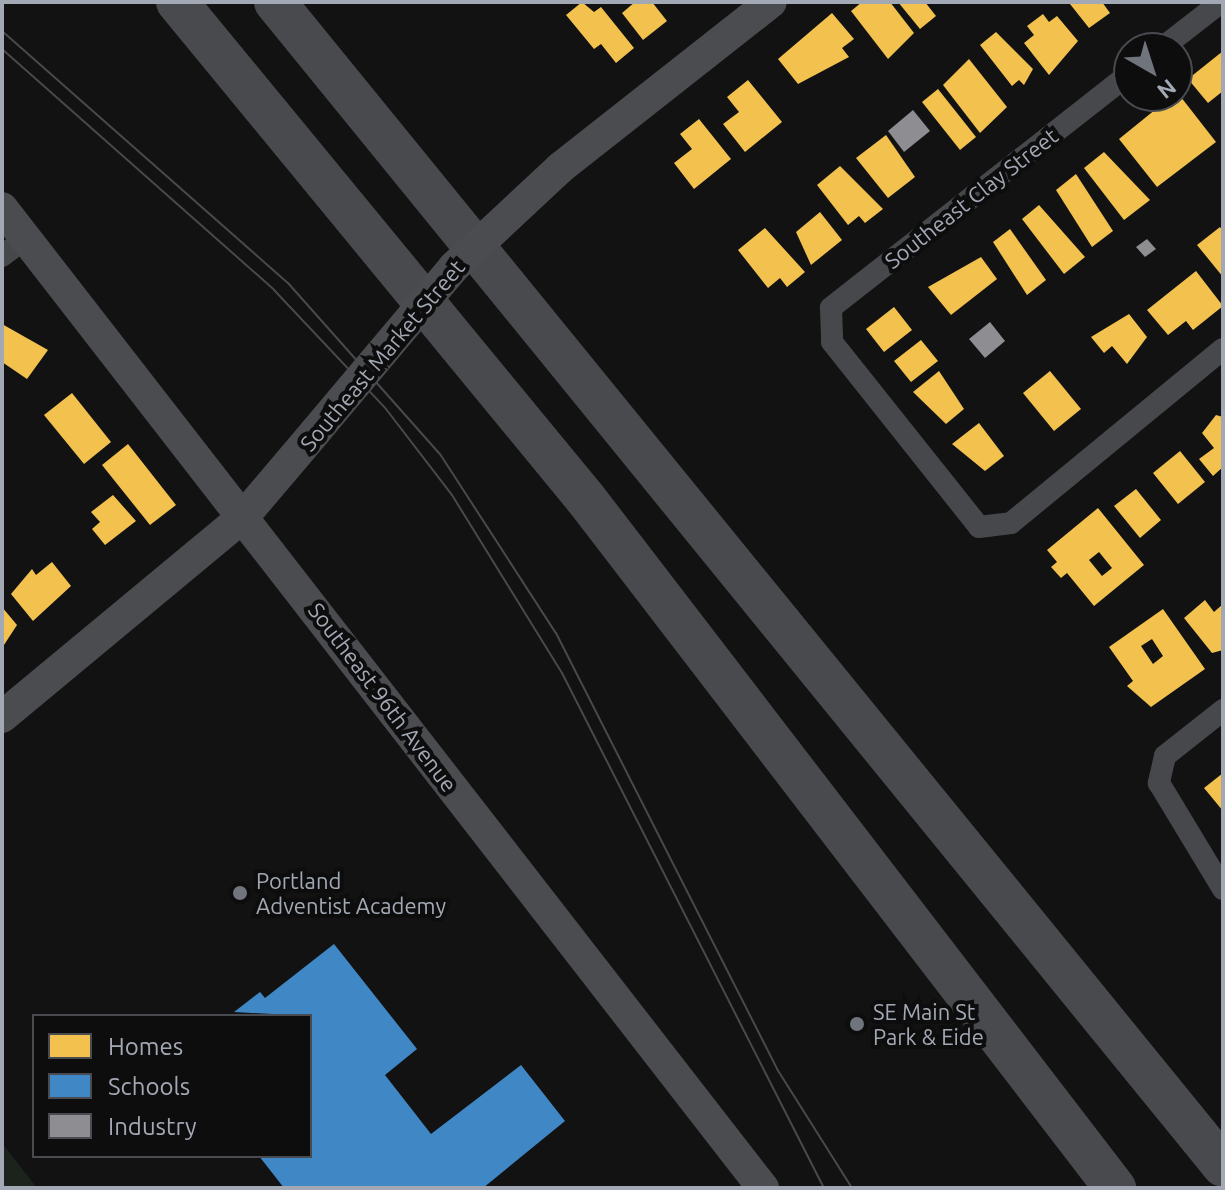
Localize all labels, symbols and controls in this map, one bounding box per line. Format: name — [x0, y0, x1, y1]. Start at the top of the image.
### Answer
north arrow — [1113, 32, 1193, 112]
text: N — [1153, 75, 1181, 104]
street label: Southeast Clay Street — [879, 122, 1063, 274]
street label: Southeast Market Street — [294, 254, 470, 456]
street label: Southeast 96th Avenue — [303, 597, 463, 797]
place label: Portland Adventist Academy — [256, 867, 446, 918]
marker: Portland Adventist Academy — [231, 884, 249, 902]
place label: SE Main St Park & Eide — [873, 998, 984, 1050]
legend — [32, 1014, 312, 1158]
marker: SE Main St Park & Eide — [848, 1015, 866, 1033]
text: Homes — [108, 1033, 183, 1060]
text: Schools — [108, 1073, 190, 1100]
text: Industry — [108, 1113, 197, 1140]

